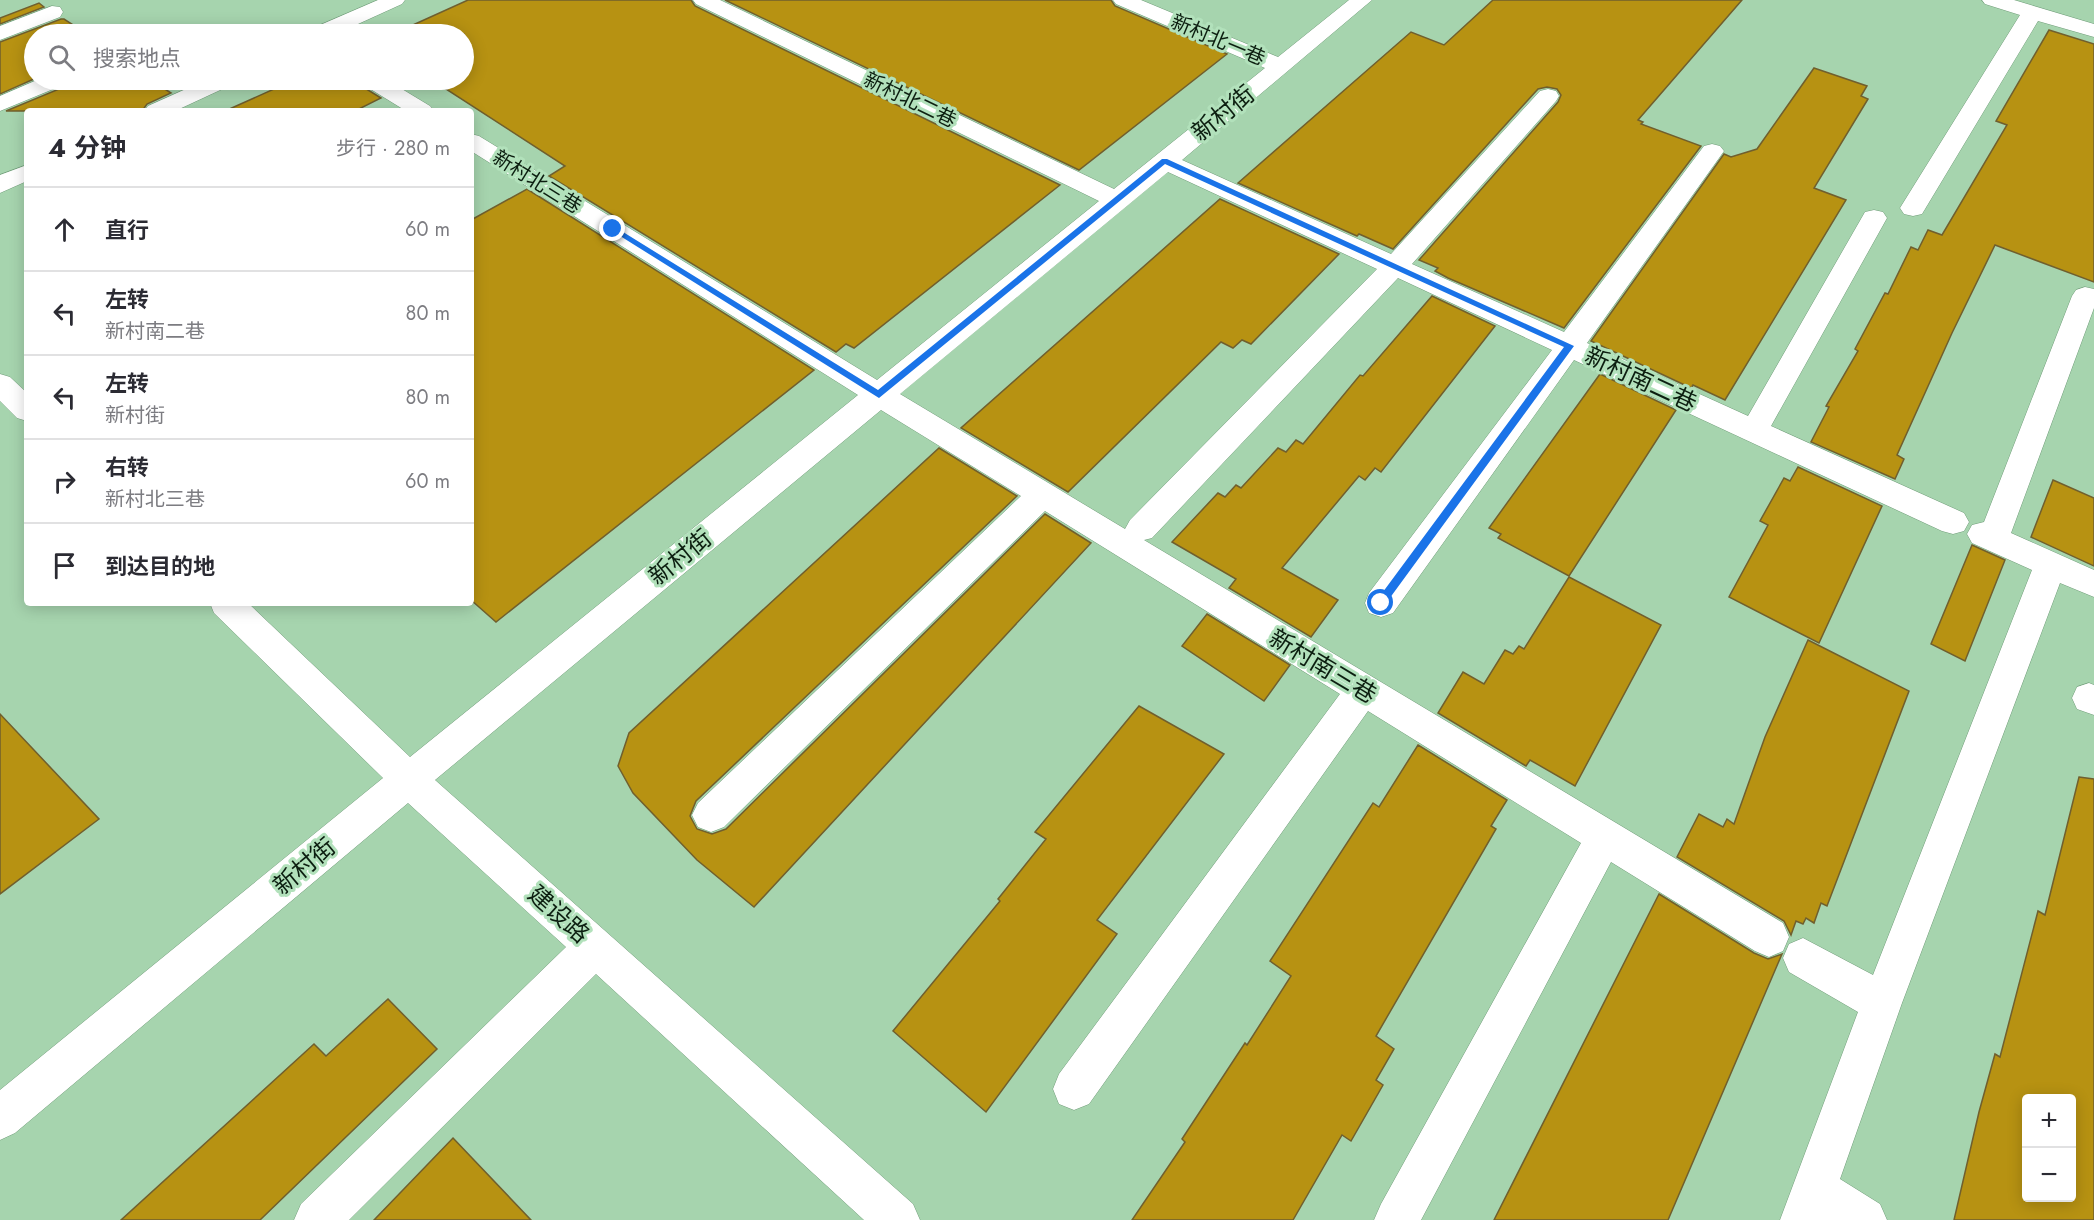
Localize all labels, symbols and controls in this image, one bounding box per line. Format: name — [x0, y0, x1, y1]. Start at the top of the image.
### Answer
street label: 新村北一巷 — [1166, 7, 1270, 73]
search box — [24, 24, 474, 90]
icon: search — [45, 41, 78, 74]
text: 搜索地点 — [93, 42, 181, 74]
street label: 新村北二巷 — [859, 65, 961, 135]
street label: 新村街 — [1184, 77, 1262, 149]
text: 4 分钟 — [48, 129, 126, 167]
text: 步行 · 280 m — [336, 134, 450, 163]
street label: 新村北三巷 — [487, 143, 587, 221]
icon: ahead — [48, 213, 81, 246]
text: 直行 — [105, 214, 149, 246]
text: 60 m — [405, 215, 450, 244]
route end — [599, 215, 625, 241]
text: 左转 — [105, 283, 149, 315]
icon: left — [48, 297, 81, 330]
text: 80 m — [405, 299, 450, 328]
text: 新村南二巷 — [105, 317, 205, 346]
street label: 新村南二巷 — [1579, 338, 1703, 420]
text: 左转 — [105, 367, 149, 399]
icon: left — [48, 381, 81, 414]
text: 80 m — [405, 383, 450, 412]
text: 新村街 — [105, 401, 165, 430]
text: 右转 — [105, 451, 149, 483]
icon: right — [48, 465, 81, 498]
text: 60 m — [405, 467, 450, 496]
text: 新村北三巷 — [105, 485, 205, 514]
street label: 新村街 — [641, 521, 719, 593]
icon: arrive — [48, 549, 81, 582]
text: 到达目的地 — [105, 550, 215, 582]
route start — [1367, 589, 1393, 615]
street label: 新村南三巷 — [1263, 620, 1383, 712]
street label: 新村街 — [265, 829, 343, 903]
street label: 建设路 — [521, 877, 597, 951]
map controls — [2022, 1094, 2076, 1202]
button: + — [2022, 1094, 2076, 1148]
button: − — [2022, 1148, 2076, 1202]

